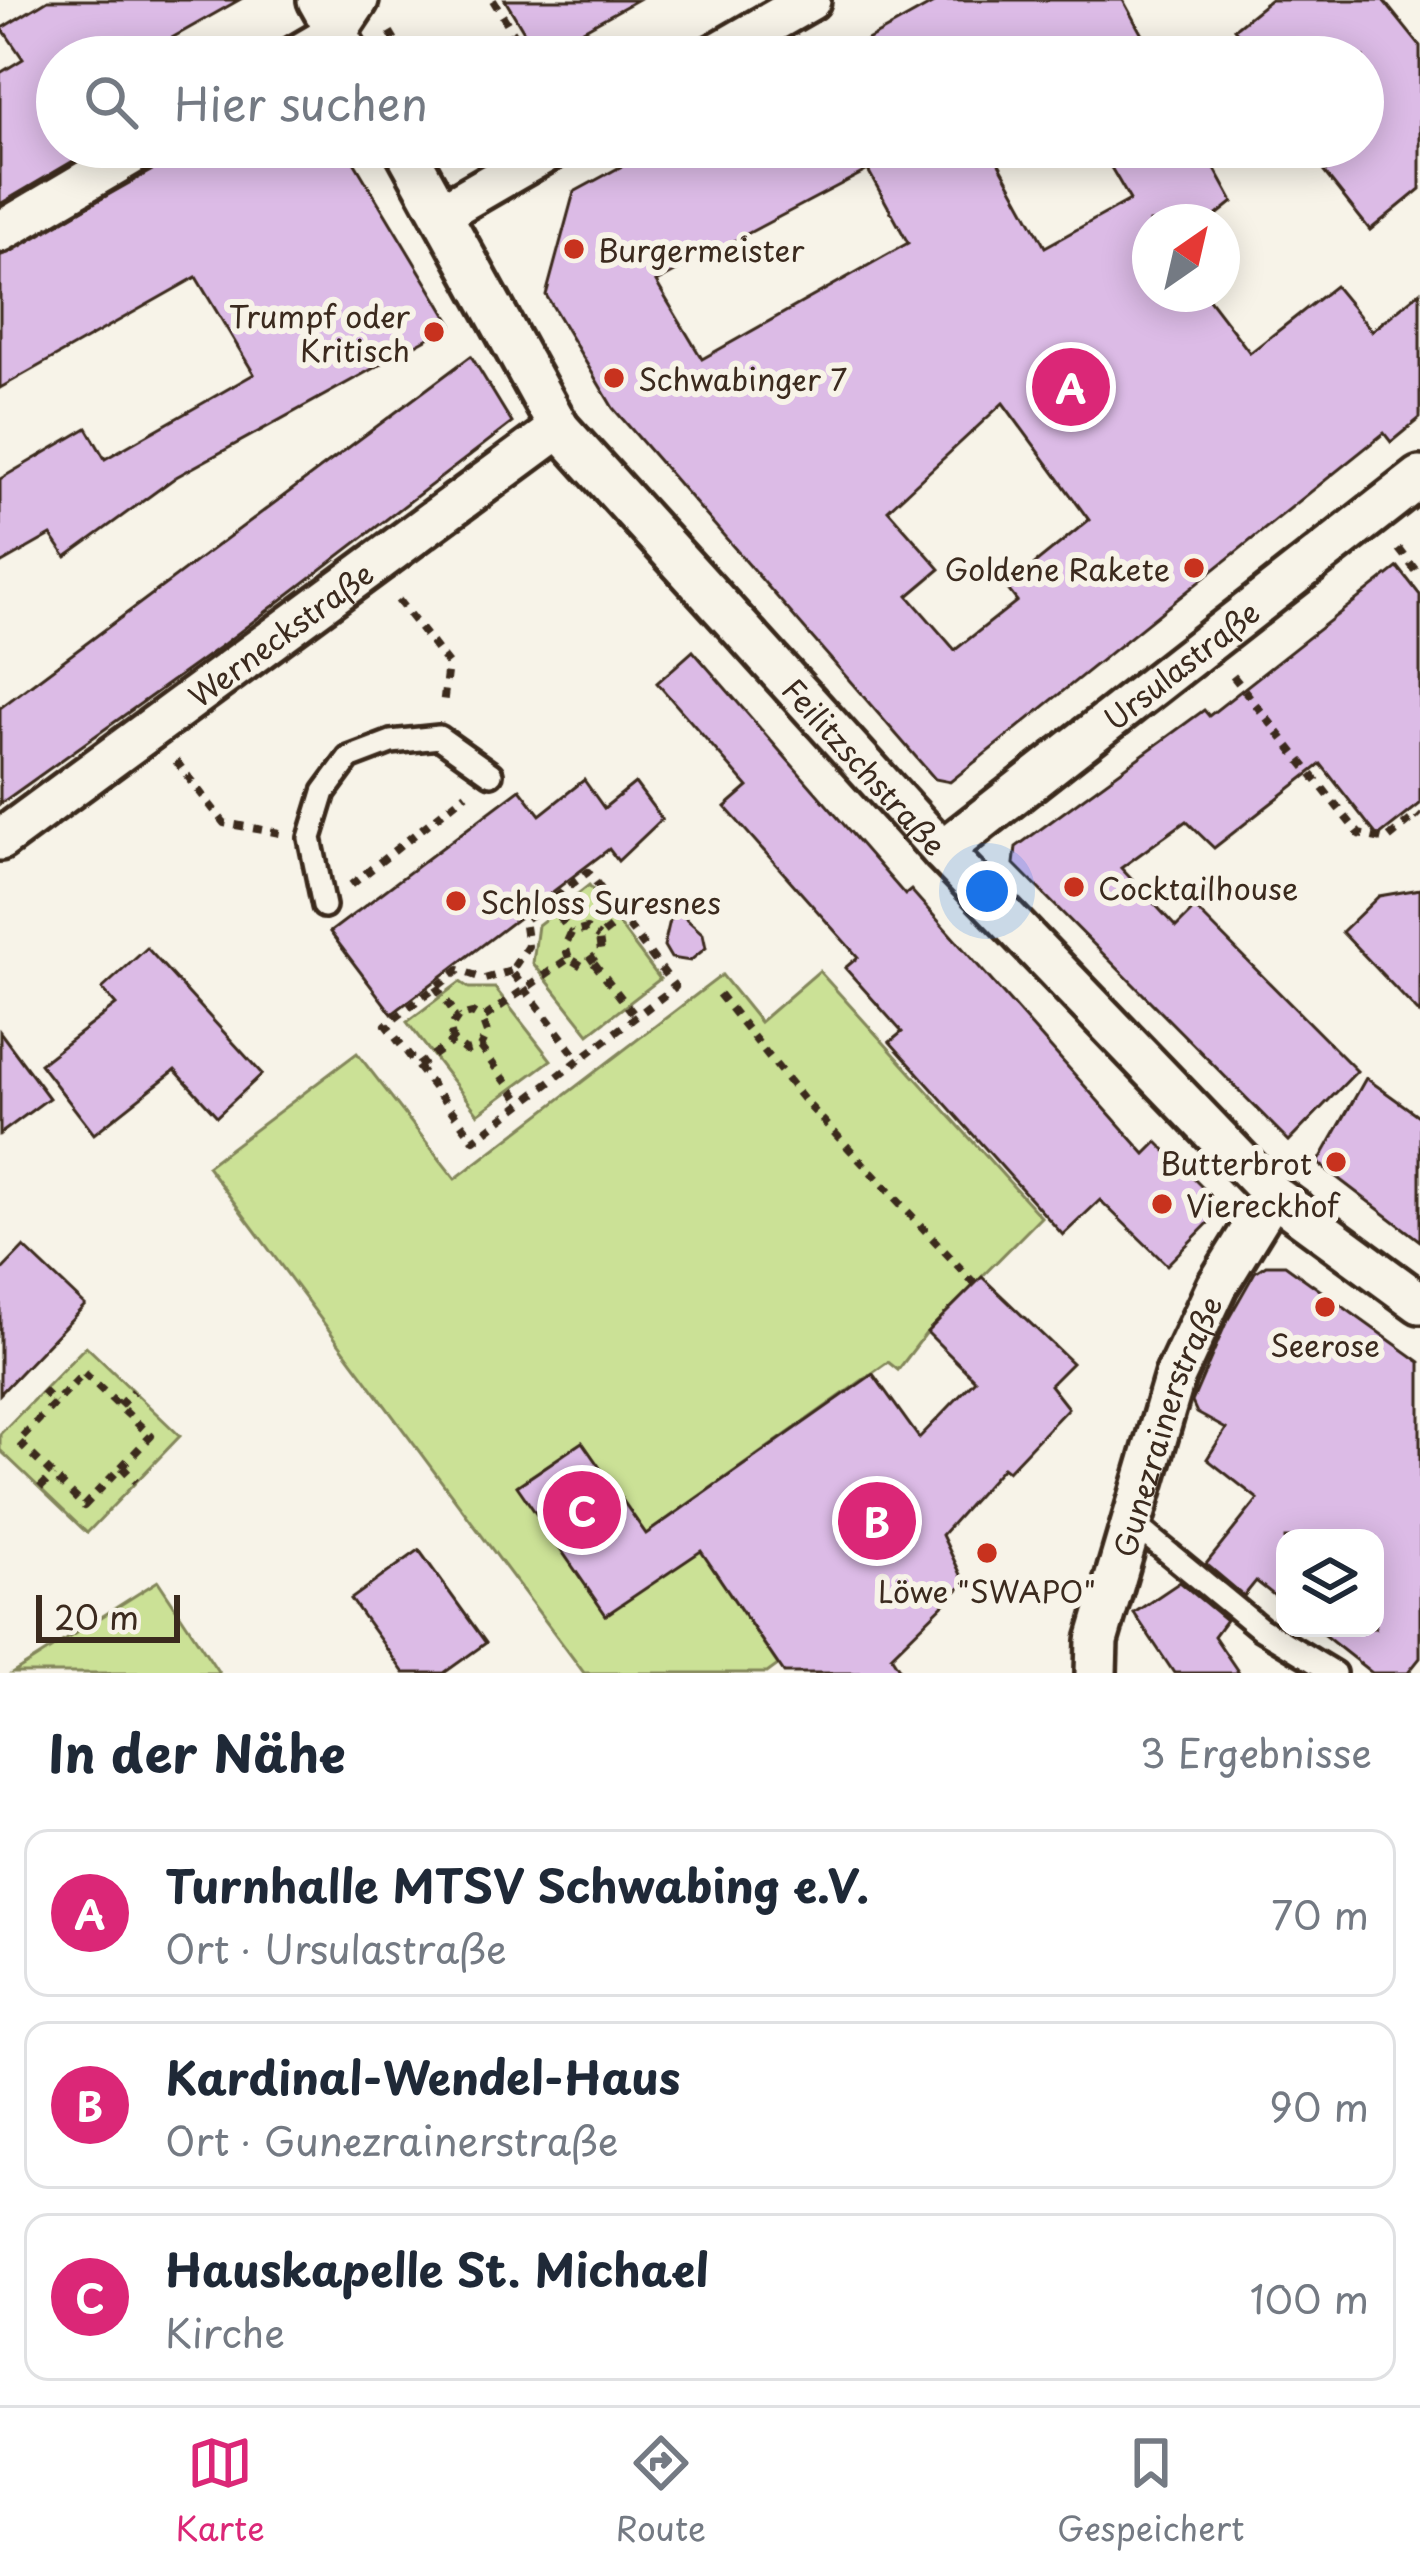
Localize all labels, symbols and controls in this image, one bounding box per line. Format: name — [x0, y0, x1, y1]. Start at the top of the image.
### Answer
search box — [36, 36, 1384, 168]
text: Hier suchen — [174, 68, 428, 136]
icon: search — [78, 69, 144, 135]
north arrow — [1132, 204, 1240, 312]
place label: Burgermeister — [598, 227, 804, 272]
marker: Burgermeister — [561, 236, 587, 262]
place label: Trumpf oder Kritisch — [229, 293, 410, 372]
marker: Trumpf oder Kritisch — [421, 319, 447, 345]
pin: A — [1032, 342, 1110, 432]
place label: Schwabinger 7 — [638, 356, 847, 401]
marker: Schwabinger 7 — [601, 365, 627, 391]
place label: Goldene Rakete — [944, 546, 1170, 591]
street label: Werneckstraße — [178, 550, 382, 717]
marker: Goldene Rakete — [1181, 555, 1207, 581]
street label: Ursulastraße — [1093, 589, 1268, 740]
street label: Feilitzschstraße — [773, 667, 958, 865]
your location — [957, 861, 1017, 921]
place label: Cocktailhouse — [1098, 865, 1298, 910]
marker: Cocktailhouse — [1061, 874, 1087, 900]
place label: Schloss Suresnes — [480, 879, 721, 924]
marker: Schloss Suresnes — [443, 888, 469, 914]
place label: Butterbrot — [1160, 1140, 1312, 1185]
marker: Butterbrot — [1323, 1149, 1349, 1175]
place label: Viereckhof — [1186, 1182, 1341, 1227]
marker: Viereckhof — [1149, 1191, 1175, 1217]
street label: Gunezrainerstraße — [1101, 1288, 1232, 1562]
marker: Seerose — [1312, 1294, 1338, 1320]
place label: Seerose — [1270, 1322, 1380, 1367]
pin: C — [543, 1465, 621, 1555]
pin: B — [838, 1476, 916, 1566]
map controls — [1276, 1529, 1384, 1637]
button: layers — [1276, 1529, 1384, 1637]
marker: Löwe "SWAPO" — [974, 1540, 1000, 1566]
place label: Löwe "SWAPO" — [878, 1568, 1096, 1613]
scale bar — [36, 1589, 180, 1642]
text: 20 m — [54, 1591, 139, 1641]
text: In der Nähe — [48, 1713, 345, 1790]
text: 3 Ergebnisse — [1140, 1722, 1372, 1781]
text: Turnhalle MTSV Schwabing e.V. — [165, 1850, 869, 1918]
text: A — [75, 1884, 105, 1943]
text: 70 m — [1271, 1884, 1369, 1943]
text: Ort · Ursulastraße — [165, 1918, 507, 1977]
text: Kardinal-Wendel-Haus — [165, 2042, 680, 2110]
text: B — [77, 2076, 103, 2135]
text: 90 m — [1269, 2076, 1369, 2135]
text: Ort · Gunezrainerstraße — [165, 2110, 619, 2169]
text: Hauskapelle St. Michael — [165, 2234, 709, 2302]
text: C — [75, 2268, 105, 2327]
text: 100 m — [1250, 2268, 1369, 2327]
text: Kirche — [165, 2302, 285, 2361]
tab: Karte — [175, 2430, 265, 2552]
tab: Route — [616, 2430, 706, 2552]
tab: Gespeichert — [1057, 2430, 1245, 2552]

